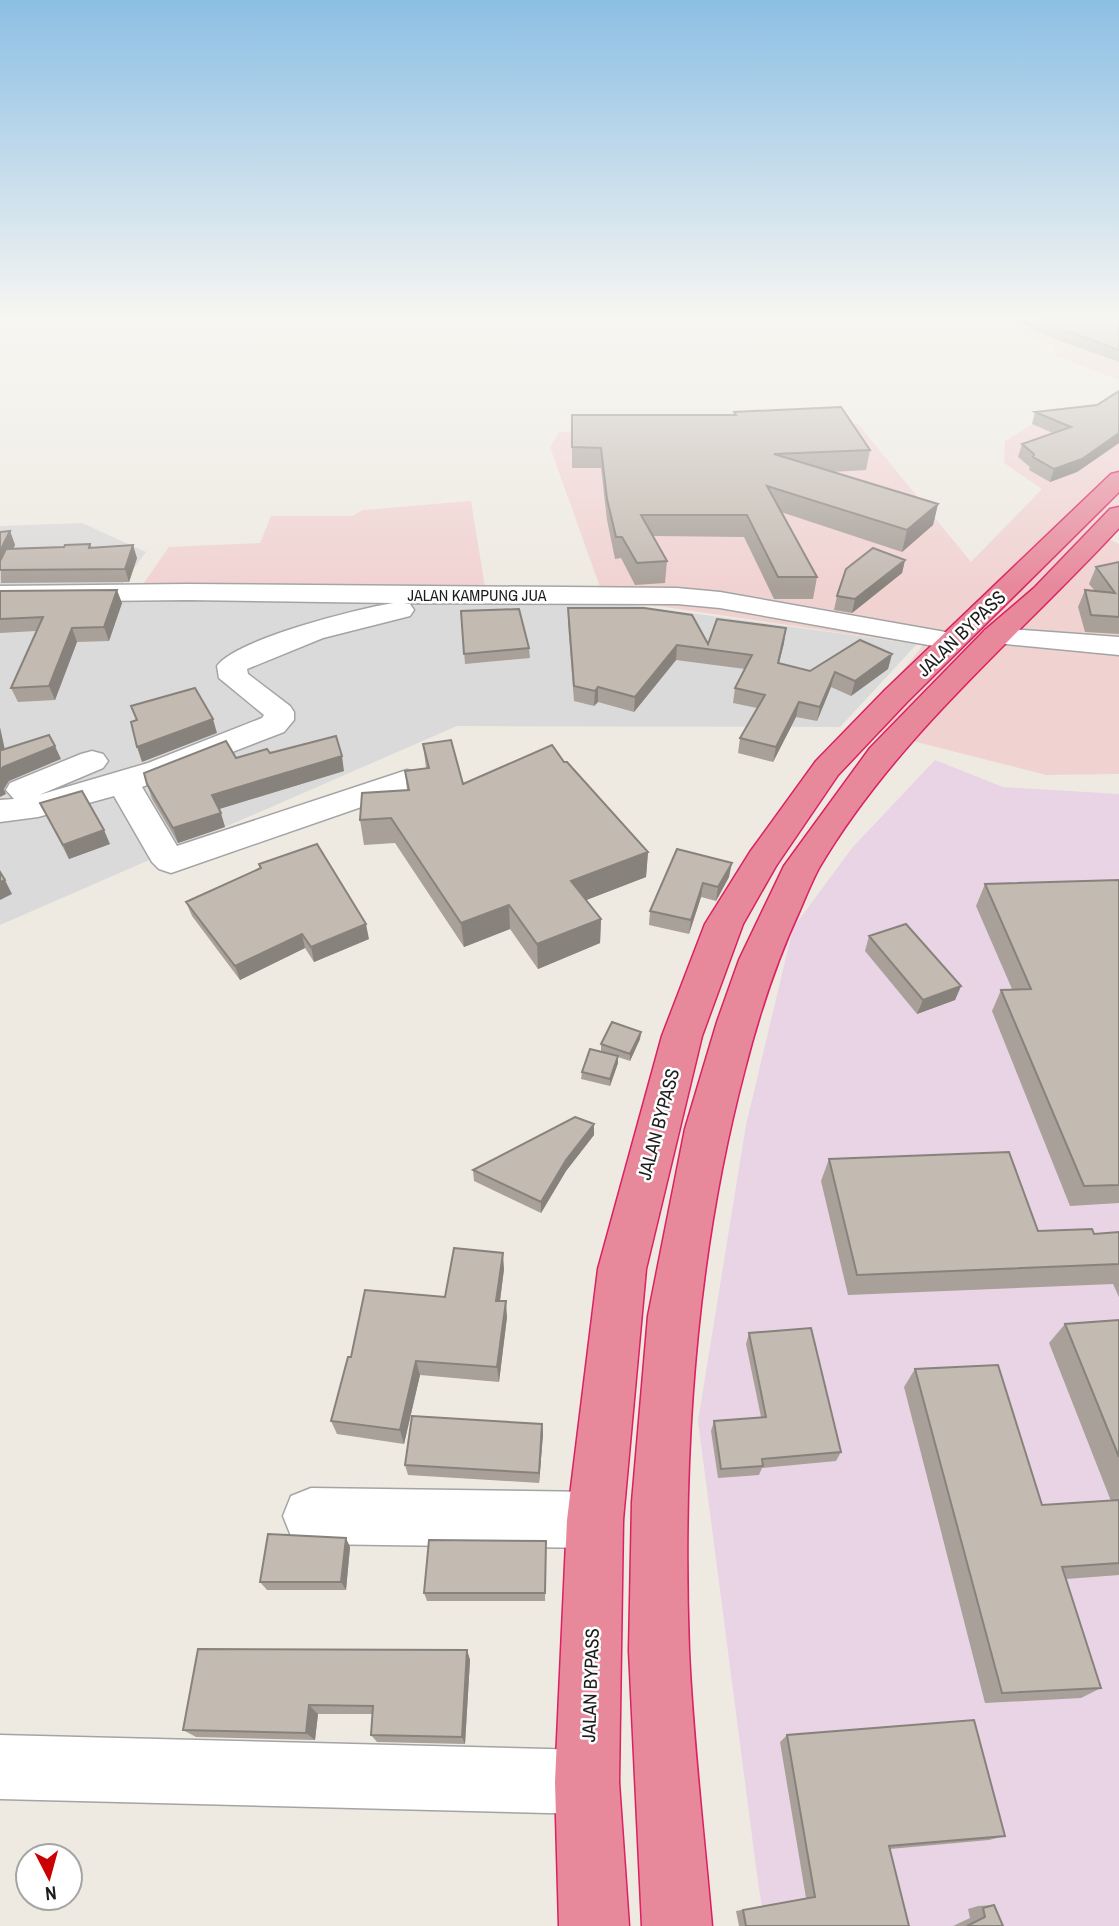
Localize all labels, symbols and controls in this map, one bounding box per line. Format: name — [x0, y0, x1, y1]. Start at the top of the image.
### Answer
street label: JALAN KAMPUNG JUA — [407, 584, 547, 606]
street label: JALAN BYPASS — [911, 584, 1011, 682]
street label: JALAN BYPASS — [631, 1066, 685, 1182]
street label: JALAN BYPASS — [575, 1628, 605, 1742]
north arrow — [14, 1842, 84, 1912]
text: N — [44, 1880, 58, 1907]

